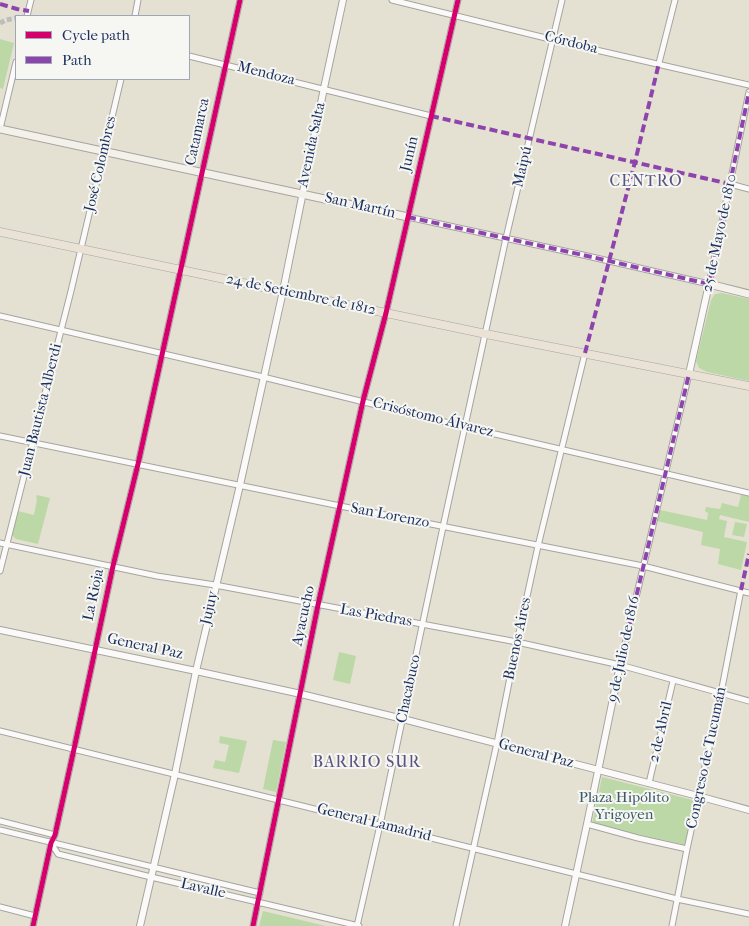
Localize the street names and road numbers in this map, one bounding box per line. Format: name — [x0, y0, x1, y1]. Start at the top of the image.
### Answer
street label: Córdoba — [542, 28, 600, 58]
street label: Mendoza — [235, 58, 297, 90]
street label: Catamarca — [182, 97, 214, 167]
street label: Avenida Salta — [294, 101, 330, 189]
street label: José Colombres — [81, 114, 121, 214]
street label: Junín — [397, 135, 423, 173]
street label: Maipú — [510, 145, 536, 189]
street label: 25 de Mayo de 1810 — [699, 172, 741, 294]
street label: San Martín — [323, 189, 397, 223]
street label: 24 de Setiembre de 1812 — [224, 270, 378, 320]
street label: Juan Bautista Alberdi — [16, 342, 66, 478]
street label: Crisóstomo Álvarez — [371, 394, 495, 442]
street label: San Lorenzo — [349, 500, 431, 532]
street label: La Rioja — [80, 567, 108, 623]
street label: Ayacucho — [289, 584, 319, 648]
street label: Jujuy — [197, 589, 223, 627]
street label: 9 de Julio de 1816 — [604, 594, 644, 704]
street label: Buenos Aires — [500, 596, 536, 682]
street label: Las Piedras — [339, 601, 413, 631]
street label: General Paz — [105, 630, 185, 664]
street label: Chacabuco — [393, 653, 425, 725]
street label: Congreso de Tucumán — [683, 685, 731, 831]
street label: 2 de Abril — [645, 700, 677, 764]
street label: General Paz — [496, 735, 576, 773]
street label: General Lamadrid — [315, 800, 433, 846]
street label: Lavalle — [179, 875, 227, 903]

